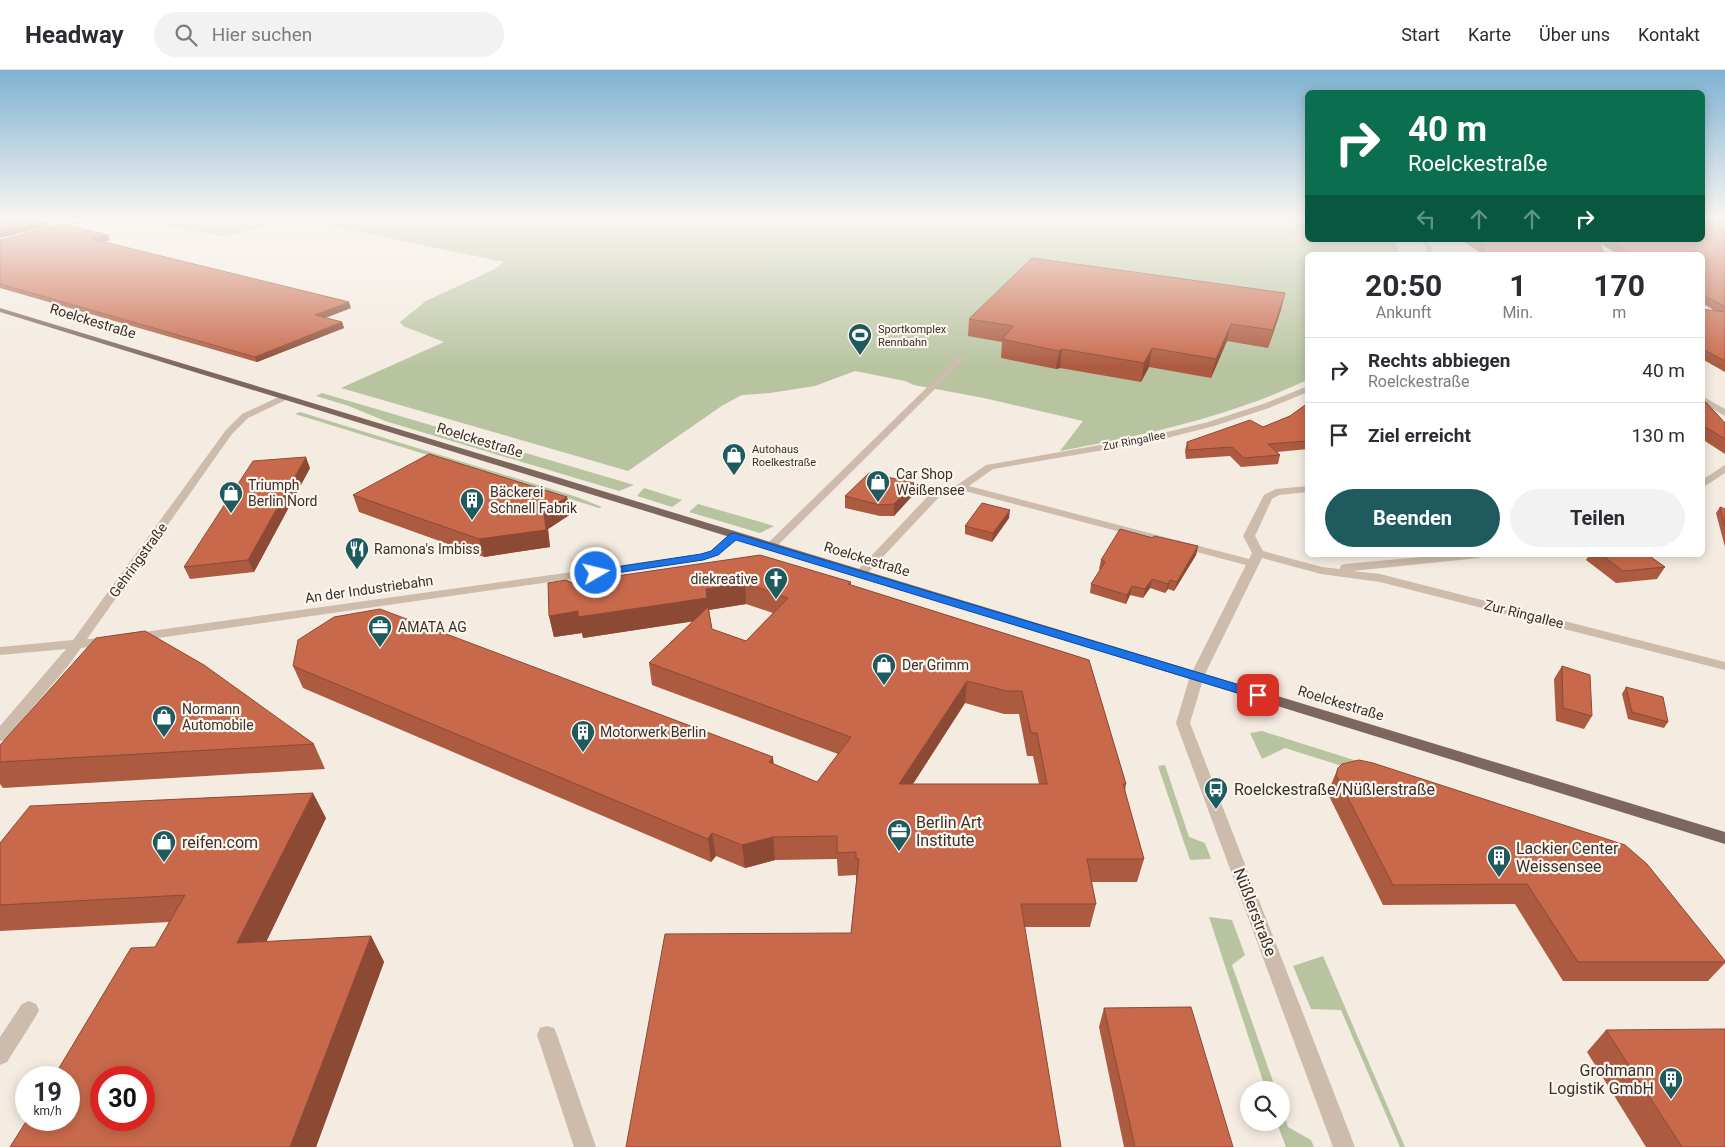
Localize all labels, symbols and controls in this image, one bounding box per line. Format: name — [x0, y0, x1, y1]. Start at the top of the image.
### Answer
search box — [154, 12, 504, 57]
text: Headway — [25, 21, 124, 49]
icon: search — [172, 21, 200, 49]
text: Hier suchen — [212, 23, 312, 46]
text: Start — [1401, 24, 1440, 45]
text: Karte — [1468, 24, 1511, 45]
text: Über uns — [1539, 24, 1610, 45]
text: Kontakt — [1638, 24, 1700, 45]
text: 40 m — [1408, 109, 1487, 150]
icon: right — [1325, 110, 1390, 175]
text: Roelckestraße — [1408, 151, 1548, 176]
icon: left — [1412, 205, 1440, 233]
icon: ahead — [1465, 205, 1493, 233]
icon: ahead — [1518, 205, 1546, 233]
icon: right — [1571, 205, 1599, 233]
text: 20:50 — [1365, 268, 1442, 303]
text: 1 — [1509, 268, 1526, 303]
text: 170 — [1593, 268, 1645, 303]
street label: Roelckestraße — [48, 300, 138, 342]
text: Ankunft — [1376, 303, 1432, 322]
text: Min. — [1502, 303, 1533, 322]
text: m — [1612, 303, 1626, 322]
sports icon: Sportkomplex Rennbahn — [847, 322, 873, 356]
place label: Sportkomplex Rennbahn — [878, 323, 947, 349]
text: Rechts abbiegen — [1368, 349, 1510, 372]
icon: right — [1325, 356, 1353, 384]
text: 40 m — [1642, 359, 1685, 382]
text: Roelckestraße — [1368, 372, 1469, 391]
street label: Roelckestraße — [435, 419, 525, 461]
icon: arrive — [1325, 421, 1353, 449]
text: Ziel erreicht — [1368, 424, 1471, 447]
text: 130 m — [1632, 424, 1685, 447]
street label: Zur Ringallee — [1101, 429, 1167, 453]
shop icon: Autohaus Roelkestraße — [721, 442, 747, 476]
place label: Autohaus Roelkestraße — [752, 443, 816, 469]
place label: Car Shop Weißensee — [896, 466, 965, 498]
shop icon: Car Shop Weißensee — [865, 469, 891, 503]
place label: Triumph Berlin Nord — [248, 477, 317, 509]
shop icon: Triumph Berlin Nord — [218, 480, 244, 514]
place label: Bäckerei Schnell Fabrik — [490, 484, 578, 516]
building icon: Bäckerei Schnell Fabrik — [459, 487, 485, 521]
button: Beenden — [1325, 489, 1500, 547]
button: Teilen — [1510, 489, 1685, 547]
street label: Gehringstraße — [106, 520, 170, 600]
restaurant icon: Ramona's Imbiss — [344, 536, 370, 570]
street label: Roelckestraße — [822, 538, 912, 580]
place label: Ramona's Imbiss — [374, 541, 480, 557]
position arrow — [569, 546, 621, 598]
church icon: diekreative — [763, 566, 789, 600]
place label: diekreative — [690, 571, 758, 587]
street label: An der Industriebahn — [304, 572, 434, 606]
street label: Zur Ringallee — [1483, 596, 1565, 632]
office icon: AMATA AG — [367, 614, 393, 648]
place label: AMATA AG — [398, 619, 467, 635]
shop icon: Der Grimm — [871, 652, 897, 686]
place label: Der Grimm — [902, 657, 969, 673]
pin — [1237, 674, 1279, 716]
icon: arrive — [1244, 681, 1272, 709]
street label: Roelckestraße — [1296, 682, 1386, 724]
place label: Normann Automobile — [182, 701, 254, 733]
shop icon: Normann Automobile — [151, 704, 177, 738]
building icon: Motorwerk Berlin — [570, 719, 596, 753]
place label: Motorwerk Berlin — [600, 724, 706, 740]
bus stop icon: Roelckestraße/Nüßlerstraße — [1203, 776, 1229, 810]
place label: Roelckestraße/Nüßlerstraße — [1234, 780, 1435, 799]
place label: Berlin Art Institute — [916, 813, 982, 850]
office icon: Berlin Art Institute — [886, 818, 912, 852]
shop icon: reifen.com — [151, 829, 177, 863]
place label: reifen.com — [182, 833, 258, 852]
place label: Lackier Center Weissensee — [1516, 839, 1619, 876]
building icon: Lackier Center Weissensee — [1486, 844, 1512, 878]
street label: Nüßlerstraße — [1229, 865, 1281, 959]
place label: Grohmann Logistik GmbH — [1549, 1061, 1654, 1098]
speed limit sign: 30 — [90, 1066, 155, 1131]
building icon: Grohmann Logistik GmbH — [1658, 1066, 1684, 1100]
text: 19 — [33, 1078, 62, 1107]
map controls — [1240, 1081, 1290, 1131]
button: search — [1240, 1081, 1290, 1131]
text: km/h — [33, 1104, 62, 1118]

